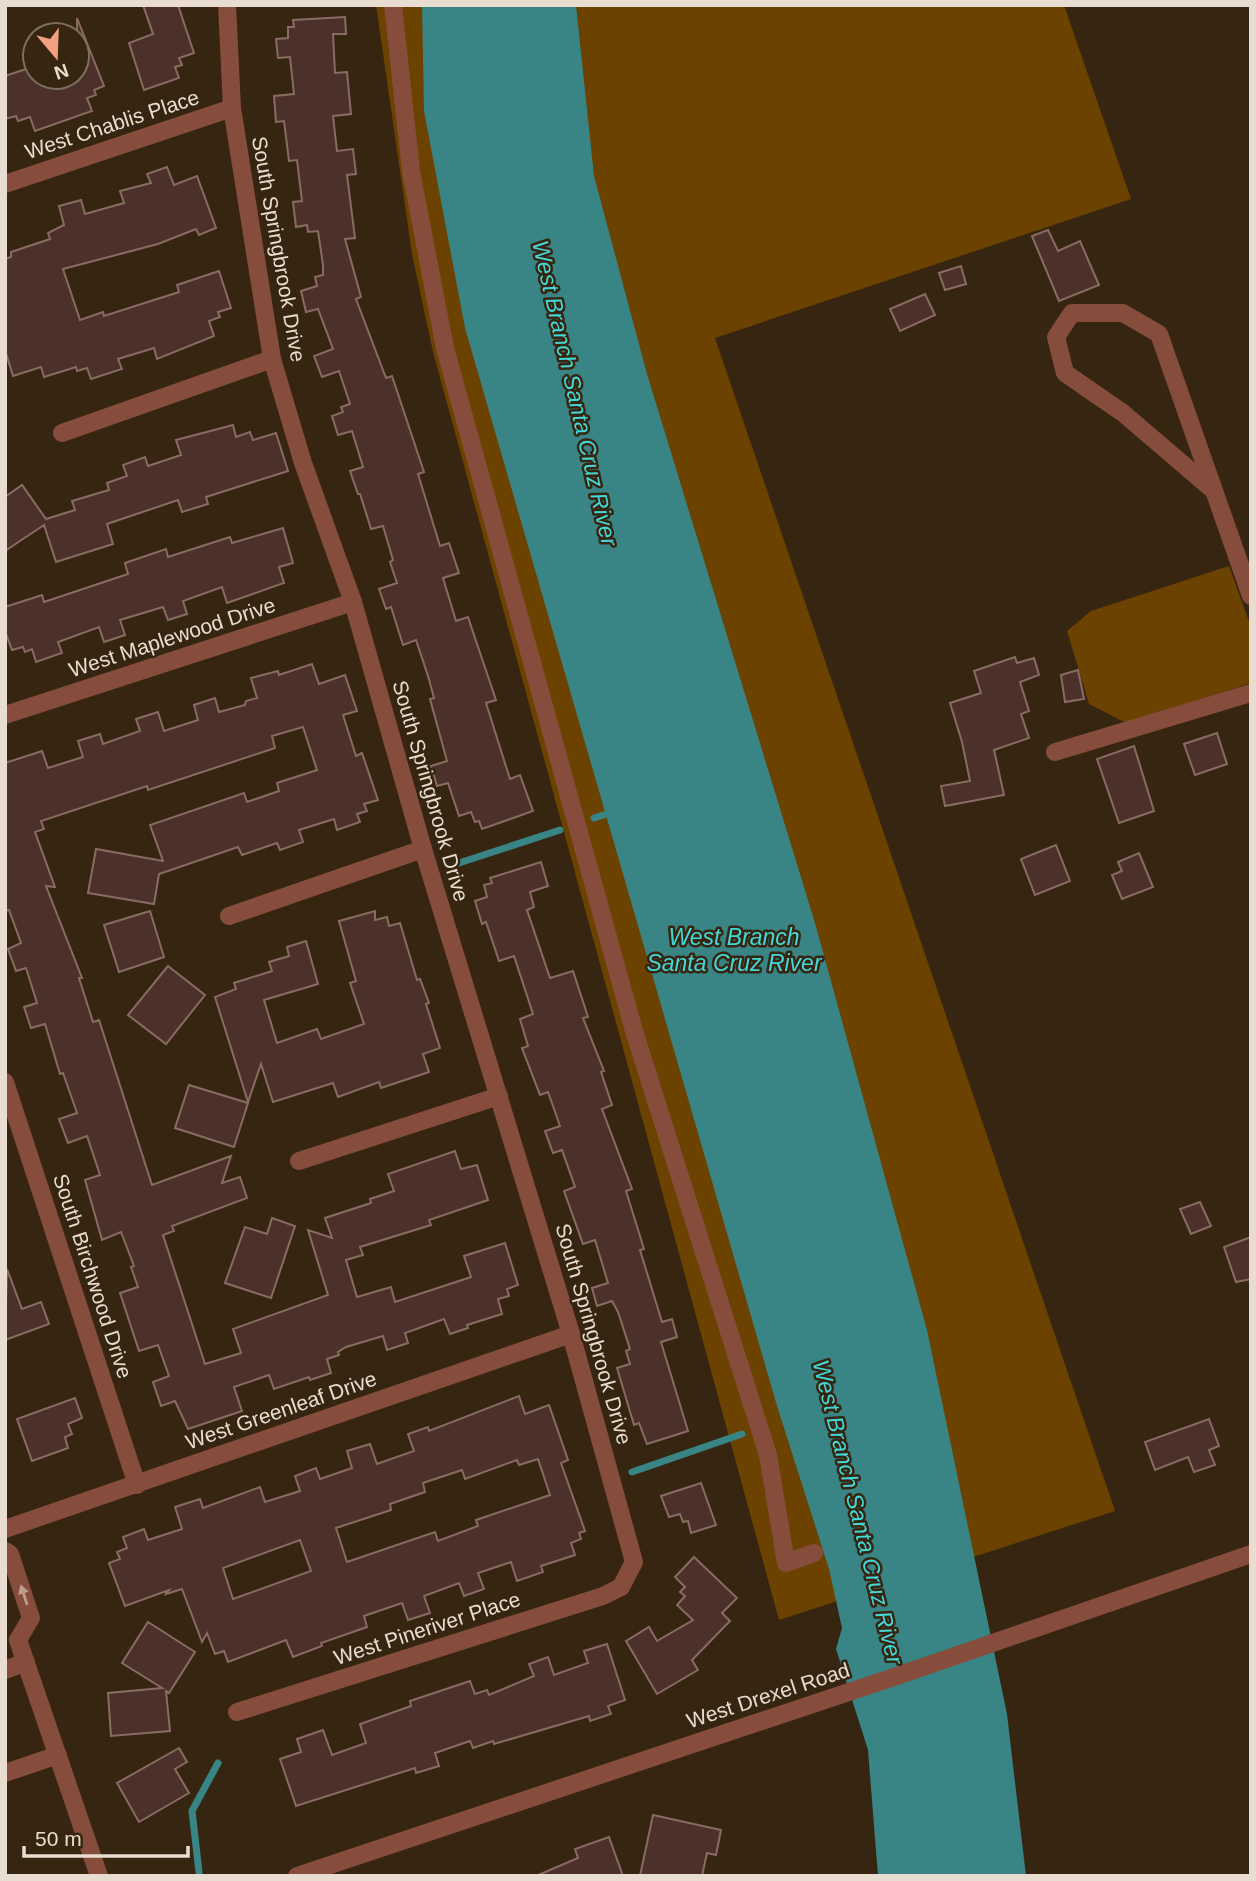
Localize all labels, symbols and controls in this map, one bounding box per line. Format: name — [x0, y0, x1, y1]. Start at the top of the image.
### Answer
north arrow — [21, 21, 91, 91]
text: N — [51, 59, 71, 84]
street label: West Chablis Place — [22, 85, 202, 163]
street label: South Springbrook Drive — [248, 134, 310, 364]
water label: West Branch Santa Cruz River — [527, 238, 623, 550]
street label: West Maplewood Drive — [66, 593, 278, 681]
street label: South Springbrook Drive — [388, 678, 474, 904]
water label: West Branch Santa Cruz River — [646, 924, 823, 976]
street label: South Birchwood Drive — [49, 1171, 137, 1381]
street label: South Springbrook Drive — [551, 1221, 637, 1447]
water label: West Branch Santa Cruz River — [808, 1357, 909, 1668]
street label: West Greenleaf Drive — [183, 1367, 379, 1453]
one-way arrow — [18, 1585, 29, 1606]
street label: West Pineriver Place — [331, 1587, 523, 1669]
street label: West Drexel Road — [684, 1658, 852, 1732]
scale bar — [24, 1814, 189, 1858]
text: 50 m — [35, 1827, 82, 1850]

